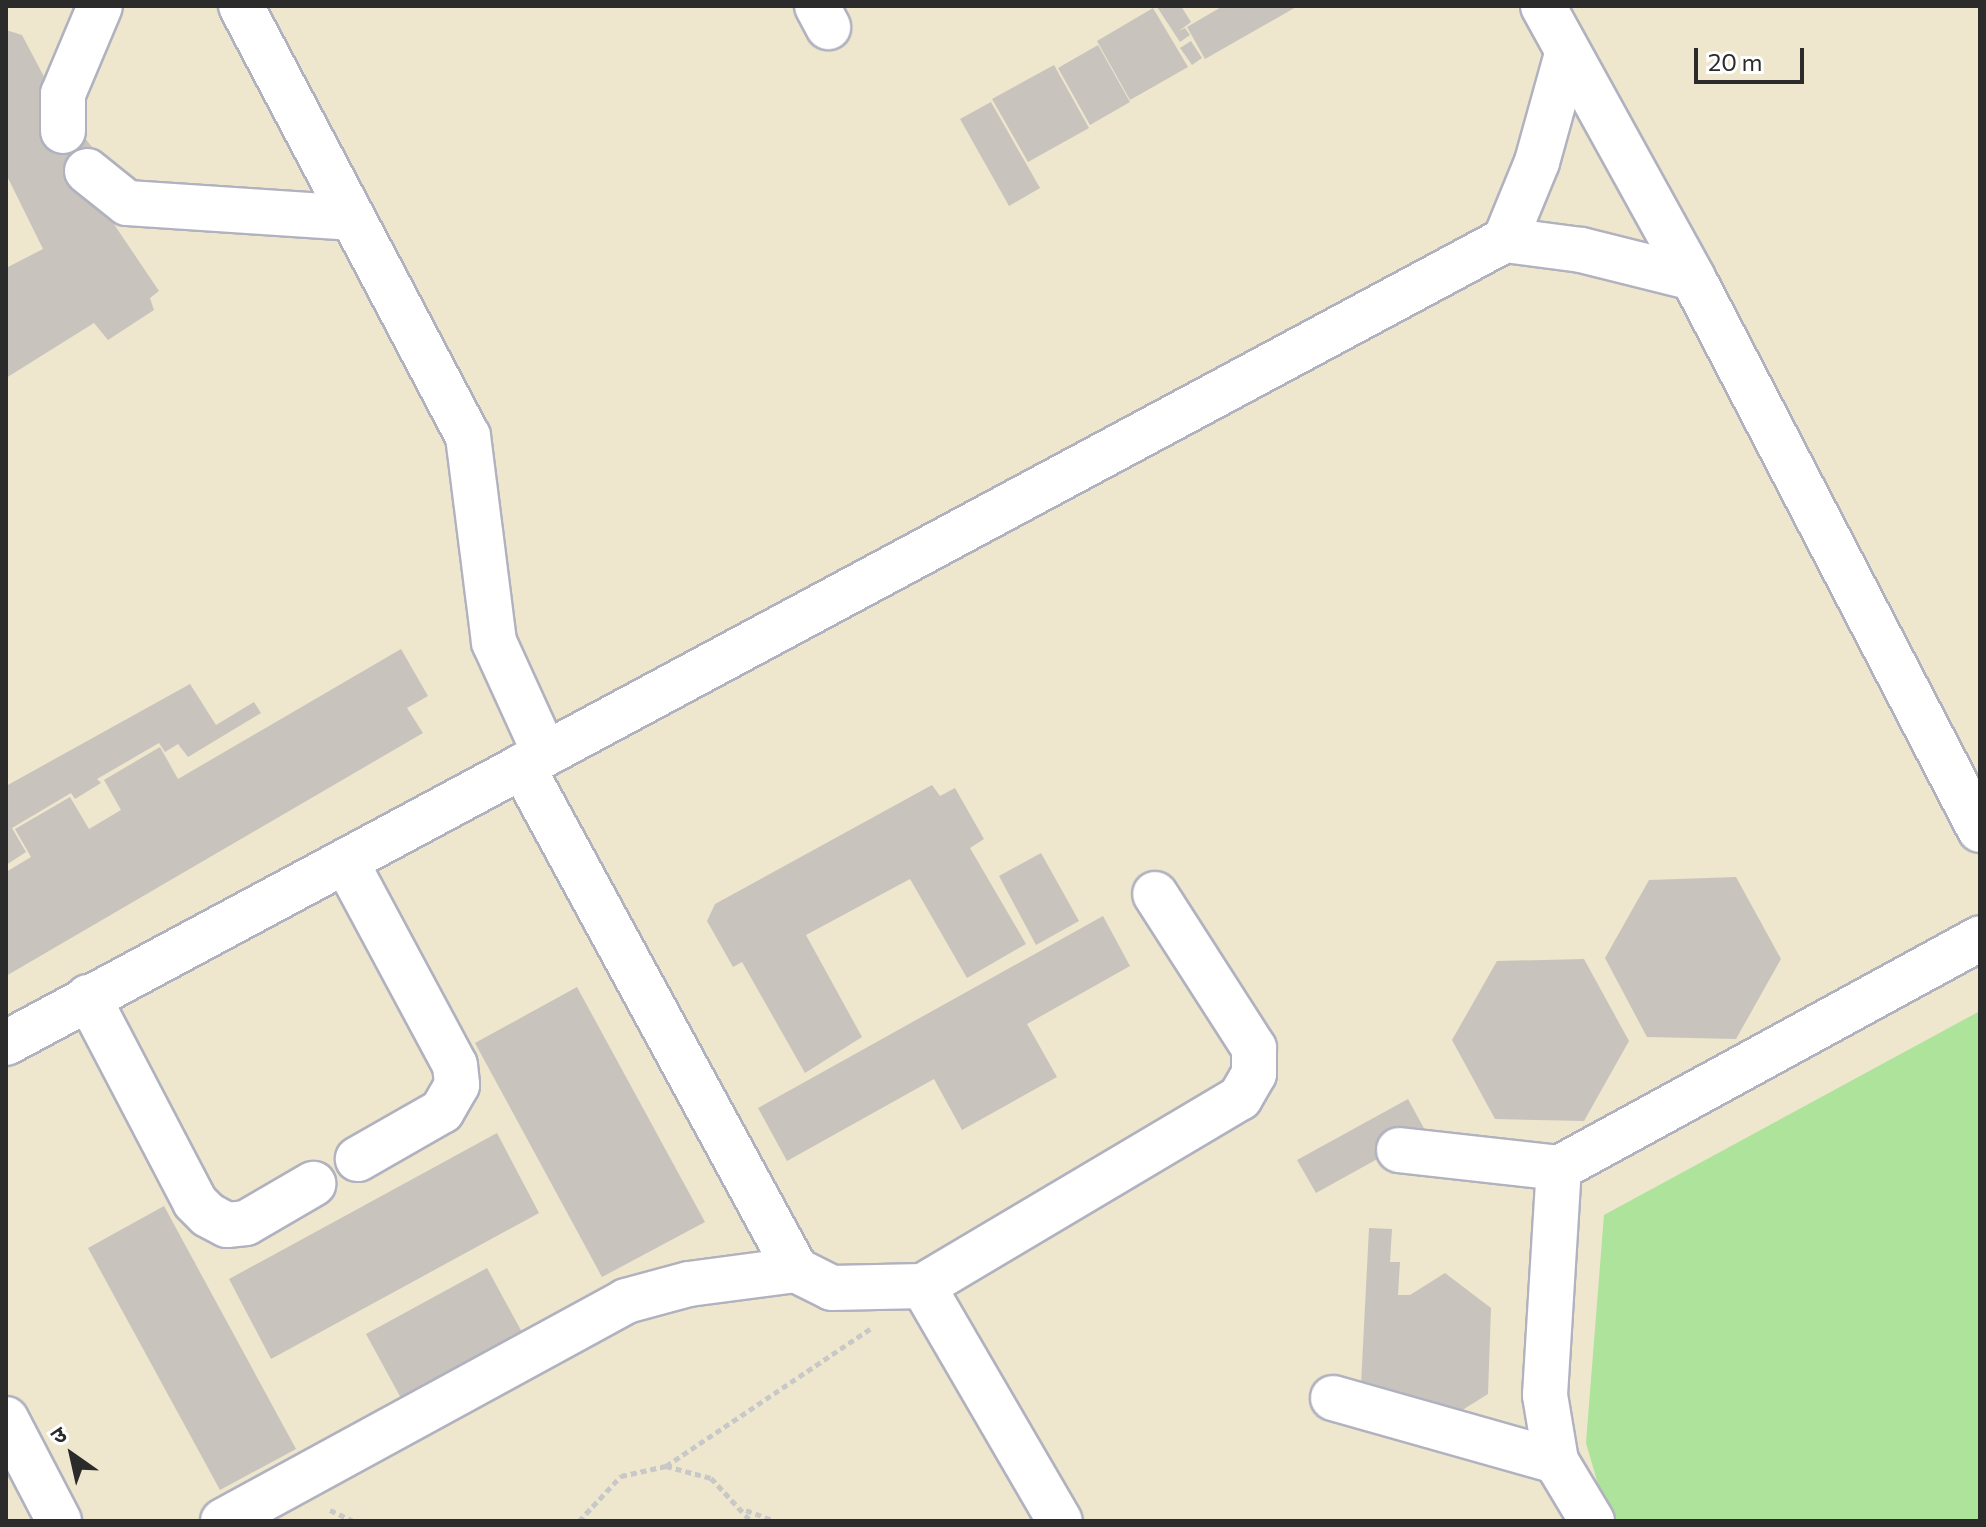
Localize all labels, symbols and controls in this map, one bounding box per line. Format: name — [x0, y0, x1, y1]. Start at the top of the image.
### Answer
scale bar — [1698, 32, 1808, 82]
text: 20 m — [1708, 47, 1762, 76]
north arrow — [32, 1415, 112, 1495]
text: उ — [45, 1420, 71, 1449]

